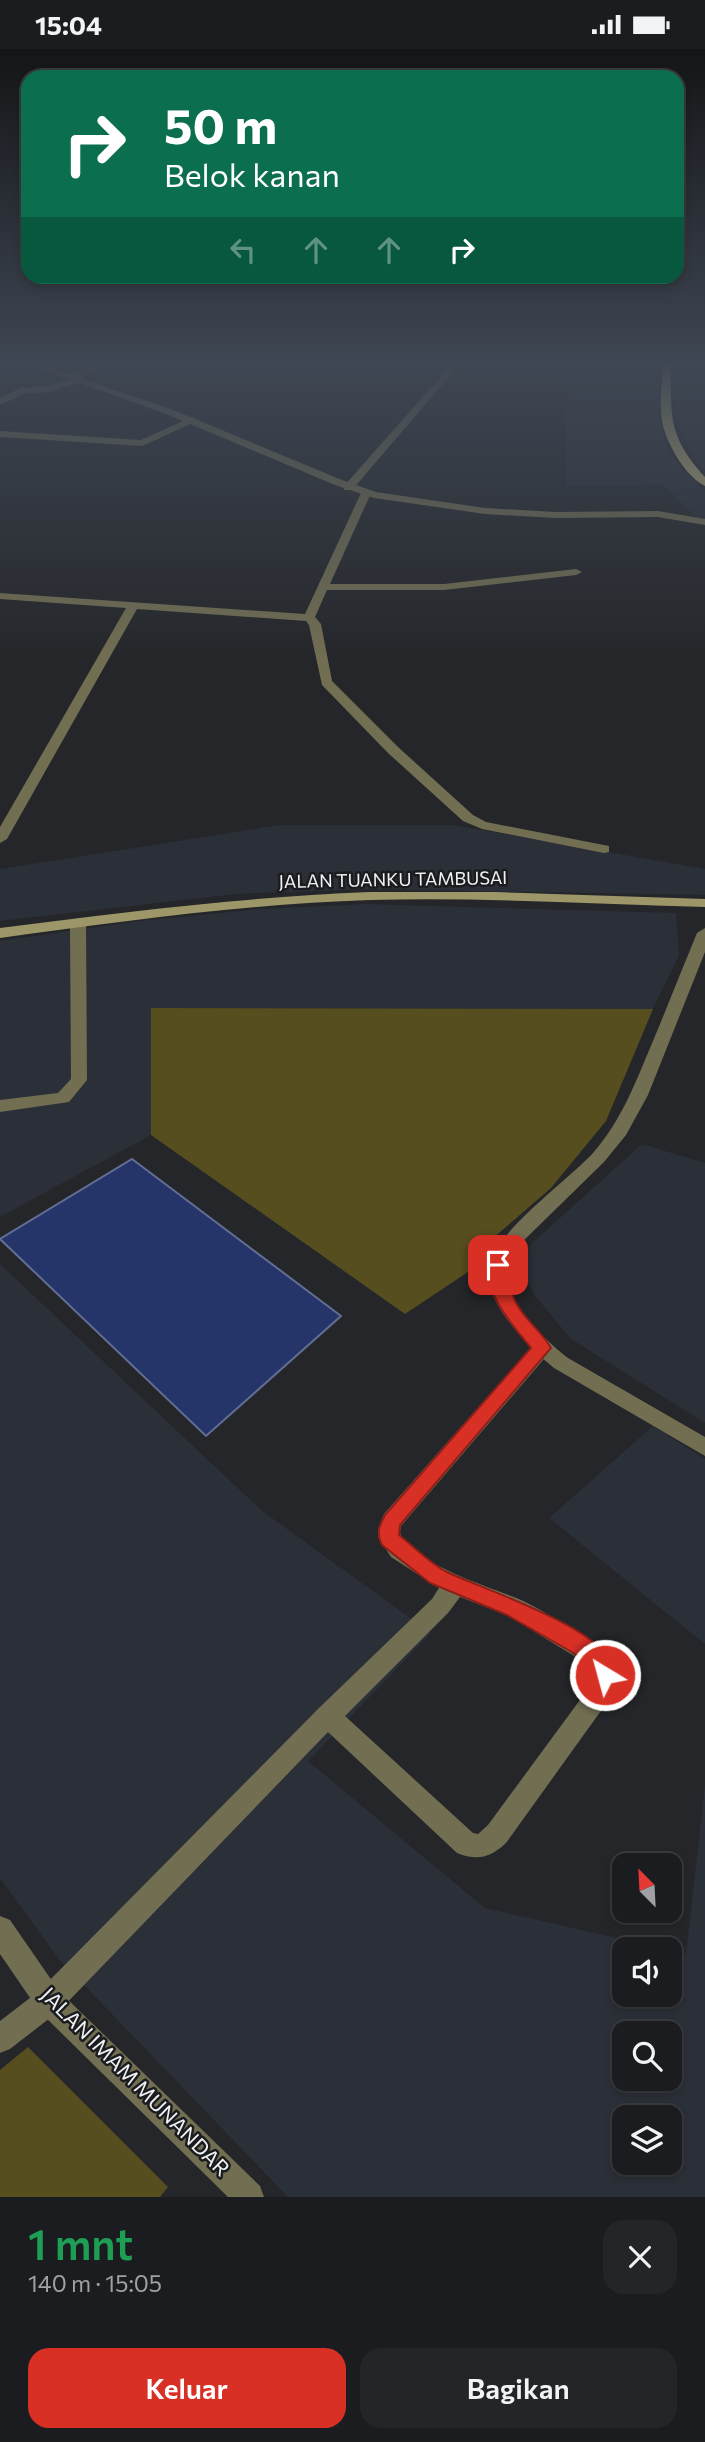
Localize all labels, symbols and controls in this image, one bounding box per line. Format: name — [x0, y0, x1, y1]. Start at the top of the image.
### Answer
text: 15:04 — [35, 9, 102, 40]
text: 50 m — [164, 94, 277, 154]
icon: right — [49, 98, 140, 189]
text: Belok kanan — [164, 154, 340, 194]
icon: left — [224, 231, 262, 269]
icon: ahead — [297, 231, 335, 269]
icon: ahead — [370, 231, 408, 269]
icon: right — [443, 231, 481, 269]
street label: JALAN TUANKU TAMBUSAI — [278, 866, 507, 892]
pin — [468, 1235, 528, 1295]
icon: arrive — [479, 1246, 517, 1284]
position arrow — [568, 1638, 642, 1712]
north arrow — [612, 1853, 682, 1923]
map controls — [612, 1853, 682, 2175]
button: sound — [612, 1937, 682, 2007]
street label: JALAN IMAM MUNANDAR — [37, 1981, 236, 2180]
button: search — [612, 2021, 682, 2091]
button: layers — [612, 2105, 682, 2175]
text: 1 mnt — [28, 2217, 133, 2269]
button: close — [603, 2220, 677, 2294]
text: 140 m · 15:05 — [28, 2269, 162, 2297]
button: Keluar — [28, 2348, 346, 2428]
button: Bagikan — [360, 2348, 677, 2428]

